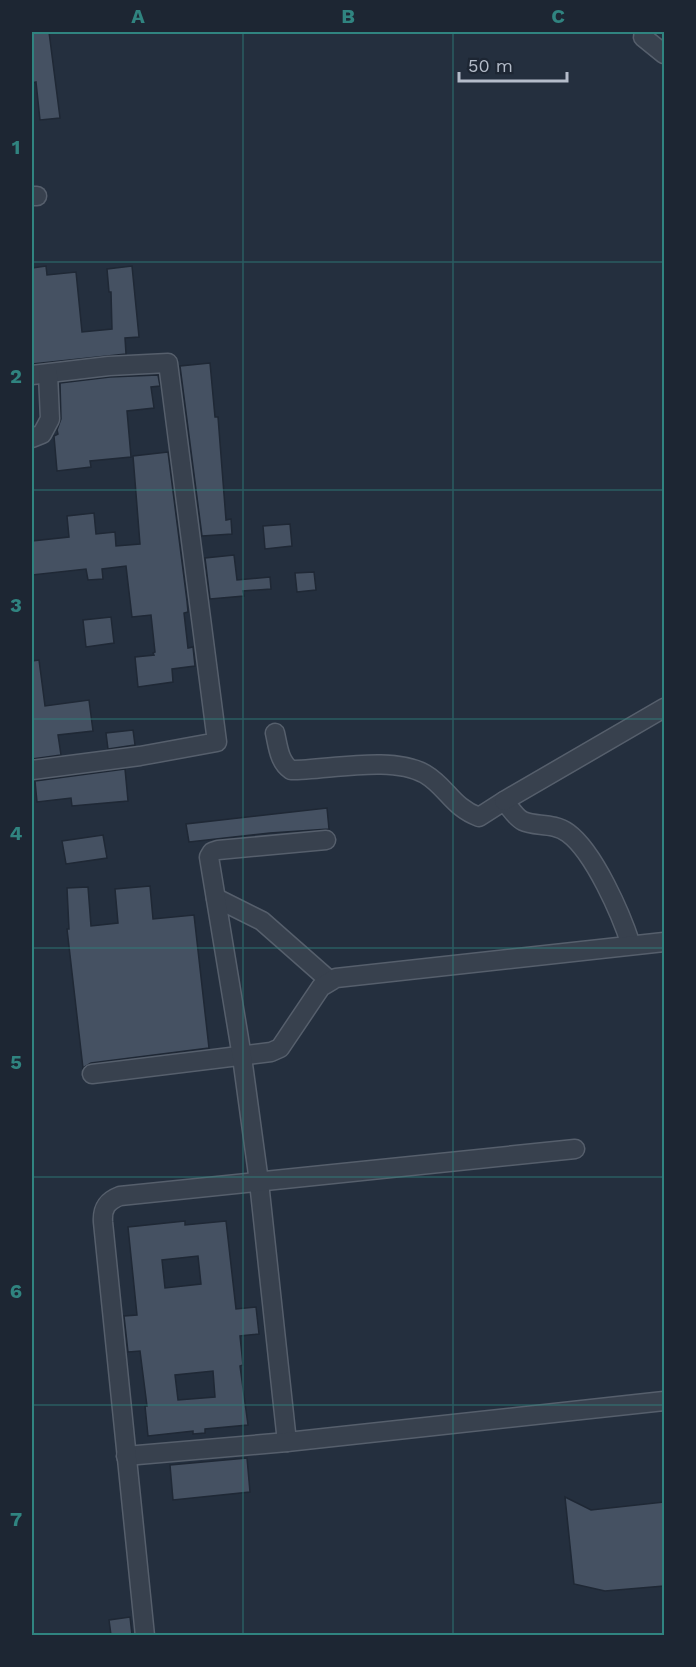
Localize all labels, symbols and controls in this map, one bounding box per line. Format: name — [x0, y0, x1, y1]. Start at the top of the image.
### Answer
text: A — [131, 4, 145, 28]
text: B — [341, 4, 355, 28]
text: C — [551, 4, 565, 28]
scale bar — [459, 45, 567, 83]
text: 50 m — [468, 55, 513, 76]
text: 1 — [12, 135, 20, 159]
text: 2 — [10, 364, 22, 388]
text: 3 — [10, 593, 22, 617]
text: 4 — [10, 821, 23, 845]
text: 5 — [10, 1050, 22, 1074]
text: 6 — [10, 1279, 22, 1303]
text: 7 — [10, 1507, 22, 1531]

